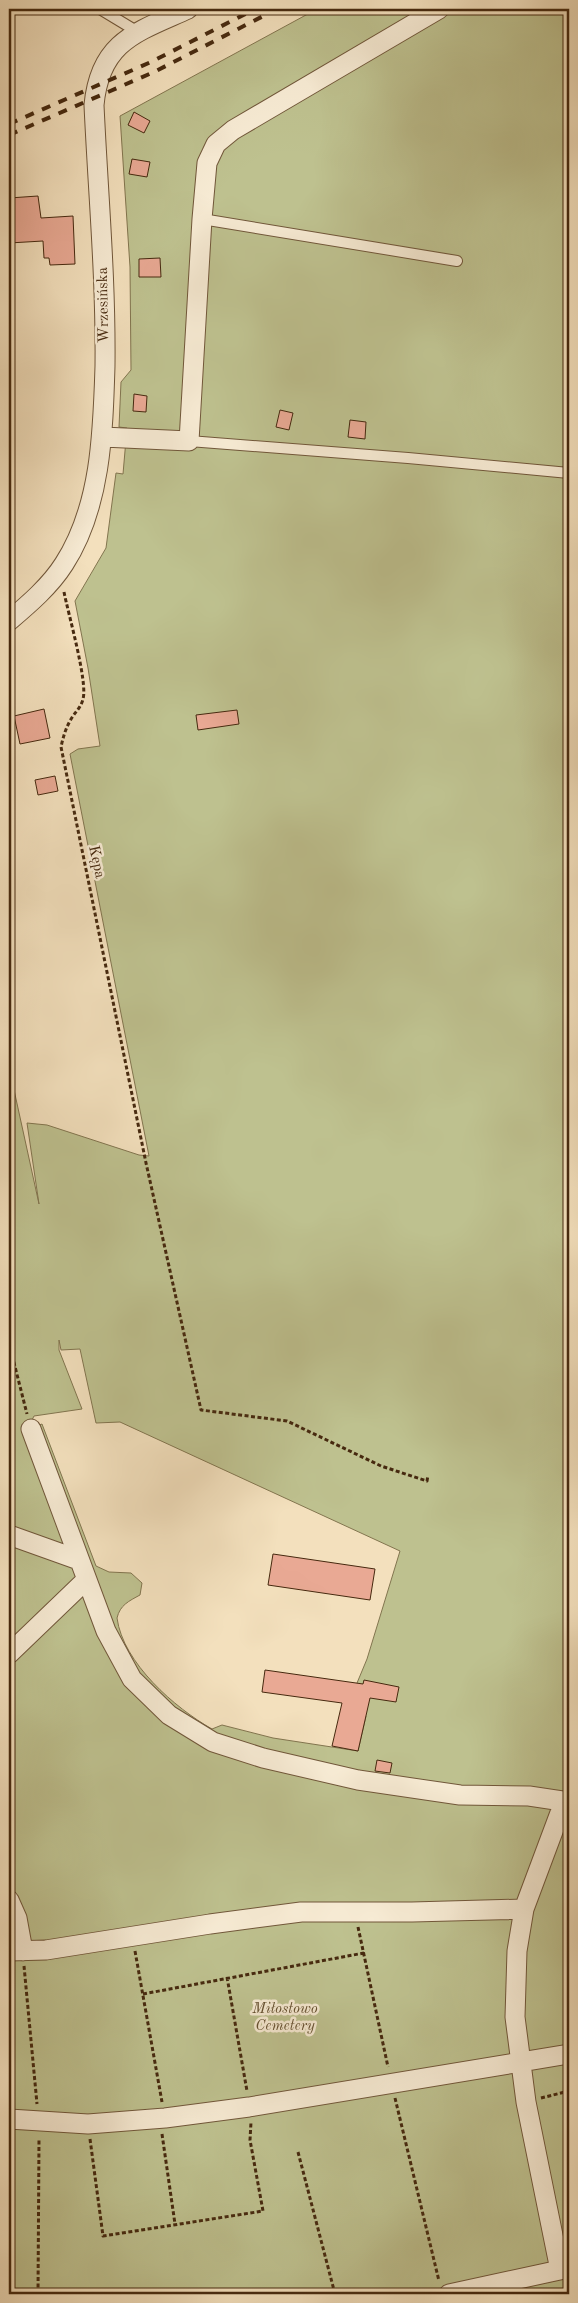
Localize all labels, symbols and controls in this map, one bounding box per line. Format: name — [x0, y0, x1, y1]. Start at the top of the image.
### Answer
street label: Wrzesińska — [96, 266, 112, 343]
street label: Kępa — [85, 844, 107, 880]
park label: Miłostowo Cemetery — [251, 2002, 318, 2034]

